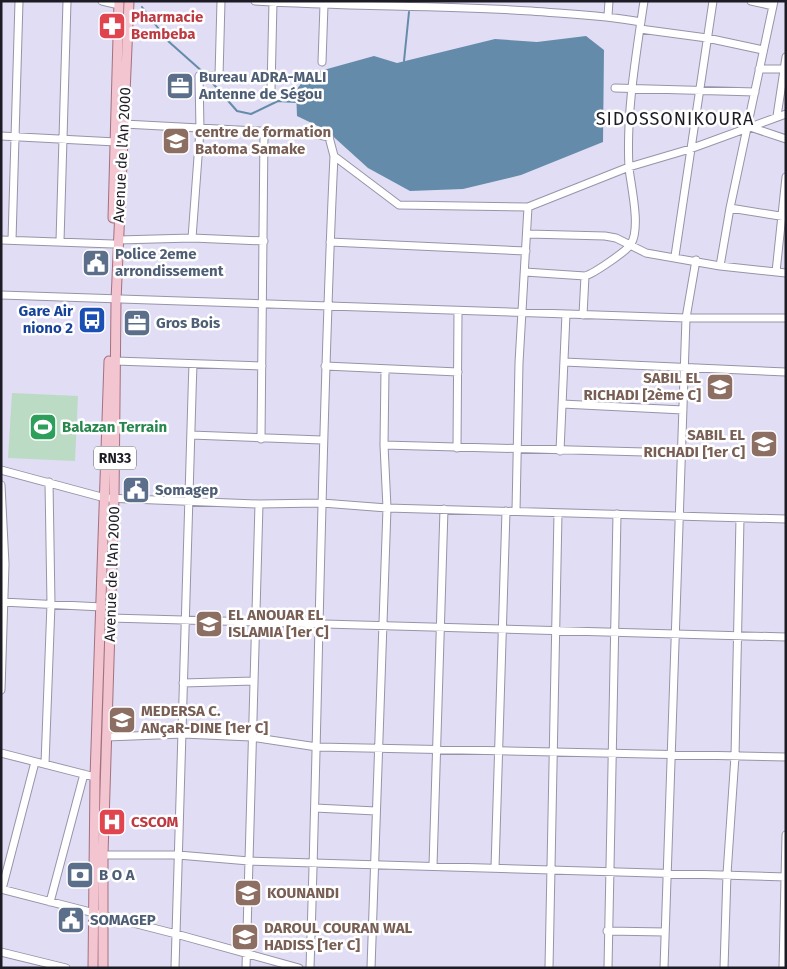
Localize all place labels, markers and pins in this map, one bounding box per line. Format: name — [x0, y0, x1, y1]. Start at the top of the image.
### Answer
place label: Pharmacie Bembeba — [131, 8, 203, 43]
pharmacy icon: Pharmacie Bembeba — [97, 11, 127, 41]
place label: Bureau ADRA-MALI Antenne de Ségou — [198, 68, 326, 103]
office icon: Bureau ADRA-MALI Antenne de Ségou — [165, 71, 195, 101]
place label: centre de formation Batoma Samake — [195, 123, 331, 158]
school or university icon: centre de formation Batoma Samake — [161, 126, 191, 156]
place label: Police 2eme arrondissement — [115, 245, 224, 280]
public building icon: Police 2eme arrondissement — [81, 248, 111, 278]
place label: Gare Air niono 2 — [19, 302, 74, 337]
bus stop icon: Gare Air niono 2 — [77, 305, 107, 335]
office icon: Gros Bois — [122, 308, 152, 338]
place label: Gros Bois — [156, 314, 220, 332]
place label: SABIL EL RICHADI [2ème C] — [584, 369, 701, 404]
school or university icon: SABIL EL RICHADI [2ème C] — [705, 372, 735, 402]
sports icon: Balazan Terrain — [28, 412, 58, 442]
place label: Balazan Terrain — [62, 418, 167, 436]
place label: SABIL EL RICHADI [1er C] — [644, 426, 745, 461]
school or university icon: SABIL EL RICHADI [1er C] — [749, 429, 779, 459]
public building icon: Somagep — [121, 475, 151, 505]
place label: Somagep — [155, 481, 218, 499]
place label: EL ANOUAR EL ISLAMIA [1er C] — [228, 606, 329, 641]
school or university icon: EL ANOUAR EL ISLAMIA [1er C] — [194, 609, 224, 639]
place label: MEDERSA C. ANçaR-DINE [1er C] — [140, 702, 268, 738]
school or university icon: MEDERSA C. ANçaR-DINE [1er C] — [107, 705, 137, 735]
hospital icon: CSCOM — [97, 807, 127, 837]
place label: CSCOM — [131, 813, 179, 831]
bank icon: B O A — [65, 860, 95, 890]
place label: B O A — [99, 866, 136, 884]
school or university icon: KOUNANDI — [233, 878, 263, 908]
place label: KOUNANDI — [267, 884, 339, 902]
public building icon: SOMAGEP — [56, 905, 86, 935]
place label: SOMAGEP — [90, 911, 156, 929]
place label: DAROUL COURAN WAL HADISS [1er C] — [264, 919, 413, 954]
school or university icon: DAROUL COURAN WAL HADISS [1er C] — [230, 922, 260, 952]

